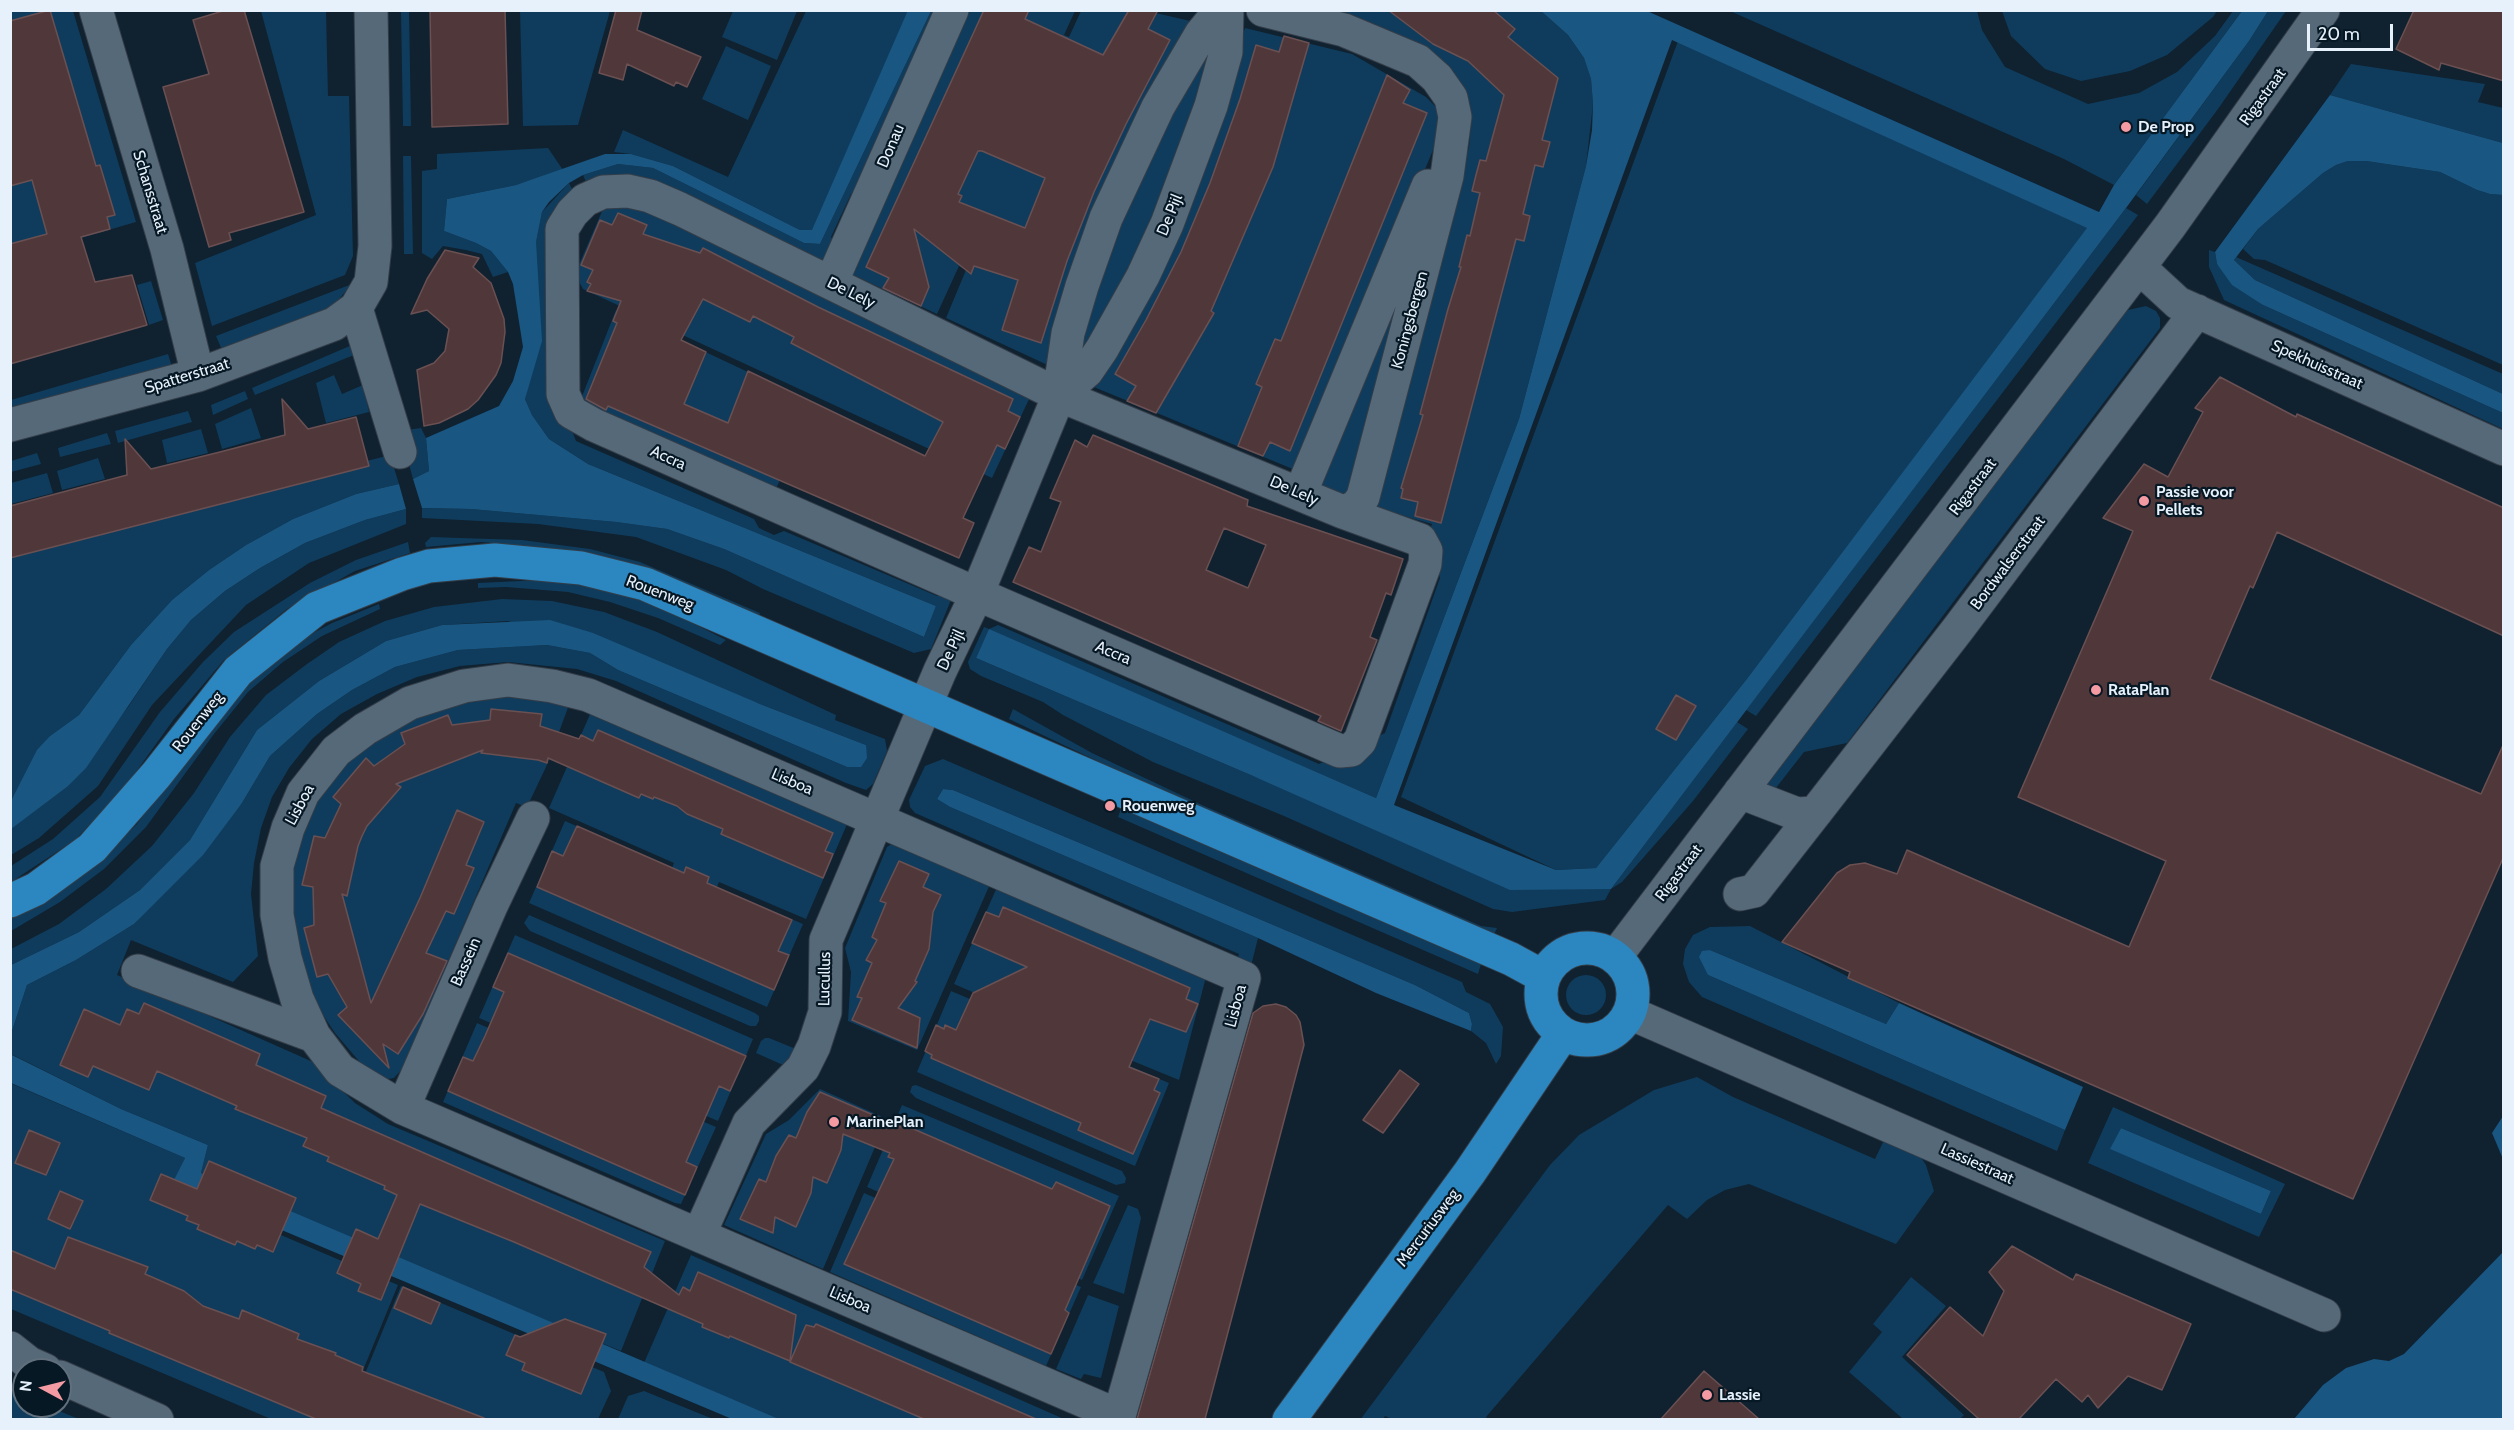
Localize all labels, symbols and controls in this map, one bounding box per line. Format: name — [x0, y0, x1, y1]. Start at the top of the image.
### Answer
scale bar — [2310, 12, 2396, 50]
text: 20 m — [2318, 23, 2360, 45]
street label: Rigastraat — [2236, 65, 2290, 129]
place label: De Prop — [2138, 117, 2194, 137]
marker: De Prop — [2119, 120, 2133, 134]
street label: Donau — [873, 121, 909, 171]
street label: Schansstraat — [128, 148, 172, 236]
street label: De Pijl — [1153, 191, 1187, 239]
street label: Koningsbergen — [1388, 269, 1432, 371]
street label: De Lely — [824, 273, 878, 313]
street label: Spekhuisstraat — [2268, 336, 2366, 394]
street label: Spatterstraat — [142, 354, 232, 398]
street label: Accra — [647, 442, 689, 474]
street label: Rigastraat — [1945, 455, 2001, 519]
street label: De Lely — [1267, 472, 1321, 510]
place label: Passie voor Pellets — [2156, 482, 2234, 520]
marker: Passie voor Pellets — [2137, 494, 2151, 508]
street label: Bordwalserstraat — [1966, 512, 2050, 614]
street label: Rouenweg — [623, 571, 697, 615]
street label: De Pijl — [933, 626, 969, 674]
street label: Accra — [1092, 637, 1134, 669]
place label: RataPlan — [2108, 680, 2169, 700]
marker: RataPlan — [2089, 683, 2103, 697]
street label: Rouenweg — [169, 688, 227, 756]
street label: Lisboa — [768, 765, 816, 799]
street label: Lisboa — [281, 781, 319, 829]
place label: Rouenweg — [1122, 796, 1194, 816]
marker: Rouenweg — [1103, 799, 1117, 813]
street label: Rigastraat — [1651, 841, 1707, 905]
street label: Bassein — [447, 935, 485, 989]
street label: Lucullus — [815, 952, 835, 1006]
street label: Lisboa — [1221, 983, 1251, 1029]
place label: MarinePlan — [846, 1112, 924, 1132]
marker: MarinePlan — [827, 1115, 841, 1129]
street label: Lassiestraat — [1937, 1139, 2017, 1189]
street label: Mercuriusweg — [1392, 1185, 1464, 1271]
street label: Lisboa — [826, 1283, 874, 1317]
north arrow — [12, 1358, 72, 1418]
text: N — [16, 1379, 36, 1393]
place label: Lassie — [1719, 1385, 1761, 1405]
marker: Lassie — [1700, 1388, 1714, 1402]

